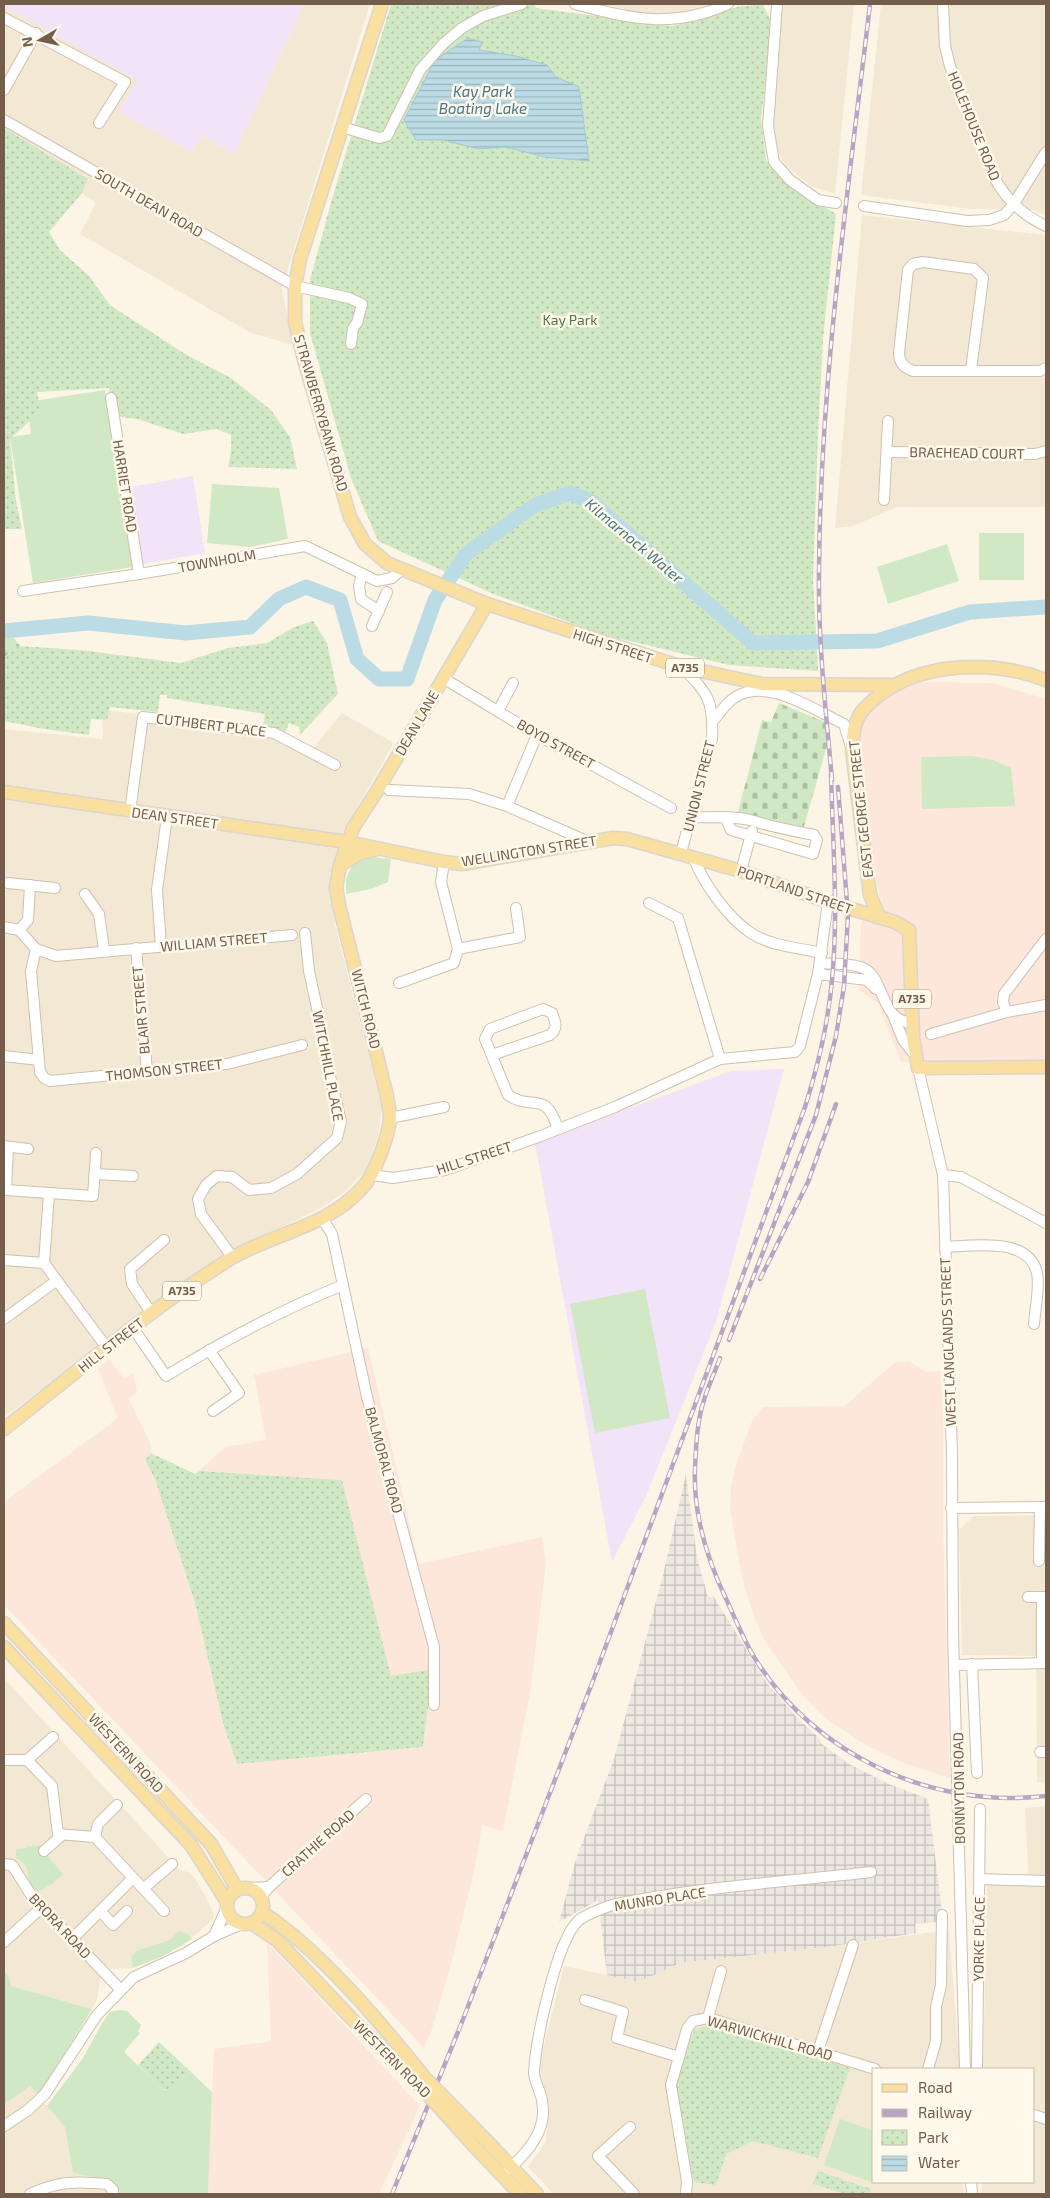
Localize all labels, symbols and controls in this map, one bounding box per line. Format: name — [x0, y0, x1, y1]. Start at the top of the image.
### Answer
north arrow — [15, 15, 65, 65]
text: N — [17, 36, 36, 48]
street label: HOLEHOUSE ROAD — [945, 69, 1004, 183]
water label: Kay Park Boating Lake — [439, 82, 527, 117]
street label: SOUTH DEAN ROAD — [92, 165, 206, 240]
park label: Kay Park — [543, 311, 597, 328]
street label: STRAWBERRYBANK ROAD — [291, 332, 352, 493]
street label: HARRIET ROAD — [110, 438, 141, 534]
street label: BRAEHEAD COURT — [909, 443, 1025, 462]
water label: Kilmarnock Water — [582, 494, 688, 587]
street label: TOWNHOLM — [177, 545, 257, 576]
street label: HIGH STREET — [571, 625, 655, 666]
road number: A735 — [666, 658, 704, 678]
street label: DEAN LANE — [391, 687, 442, 758]
street label: CUTHBERT PLACE — [155, 709, 267, 740]
street label: BOYD STREET — [514, 715, 598, 772]
street label: UNION STREET — [679, 738, 718, 833]
street label: EAST GEORGE STREET — [845, 739, 876, 879]
street label: DEAN STREET — [131, 803, 219, 832]
street label: WELLINGTON STREET — [460, 831, 598, 870]
street label: PORTLAND STREET — [735, 862, 855, 917]
street label: WILLIAM STREET — [160, 928, 268, 955]
street label: BLAIR STREET — [128, 965, 153, 1055]
street label: WITCH ROAD — [348, 967, 385, 1050]
road number: A735 — [893, 990, 931, 1009]
street label: WITCHHILL PLACE — [309, 1009, 348, 1123]
street label: THOMSON STREET — [104, 1055, 223, 1084]
street label: HILL STREET — [434, 1137, 514, 1178]
street label: WEST LANGLANDS STREET — [936, 1257, 959, 1427]
road number: A735 — [163, 1282, 201, 1300]
street label: HILL STREET — [74, 1314, 147, 1376]
street label: BALMORAL ROAD — [362, 1405, 407, 1515]
street label: WESTERN ROAD — [85, 1709, 168, 1796]
street label: BONNYTON ROAD — [949, 1732, 968, 1844]
street label: CRATHIE ROAD — [278, 1805, 358, 1880]
street label: MUNRO PLACE — [613, 1883, 707, 1914]
street label: BRORA ROAD — [26, 1890, 95, 1962]
street label: YORKE PLACE — [969, 1896, 988, 1982]
street label: WARWICKHILL ROAD — [705, 2011, 835, 2064]
street label: WESTERN ROAD — [350, 2016, 435, 2101]
legend — [872, 2068, 1035, 2183]
text: Road — [918, 2078, 953, 2096]
text: Railway — [918, 2103, 972, 2121]
text: Park — [918, 2128, 949, 2146]
text: Water — [918, 2153, 960, 2171]

